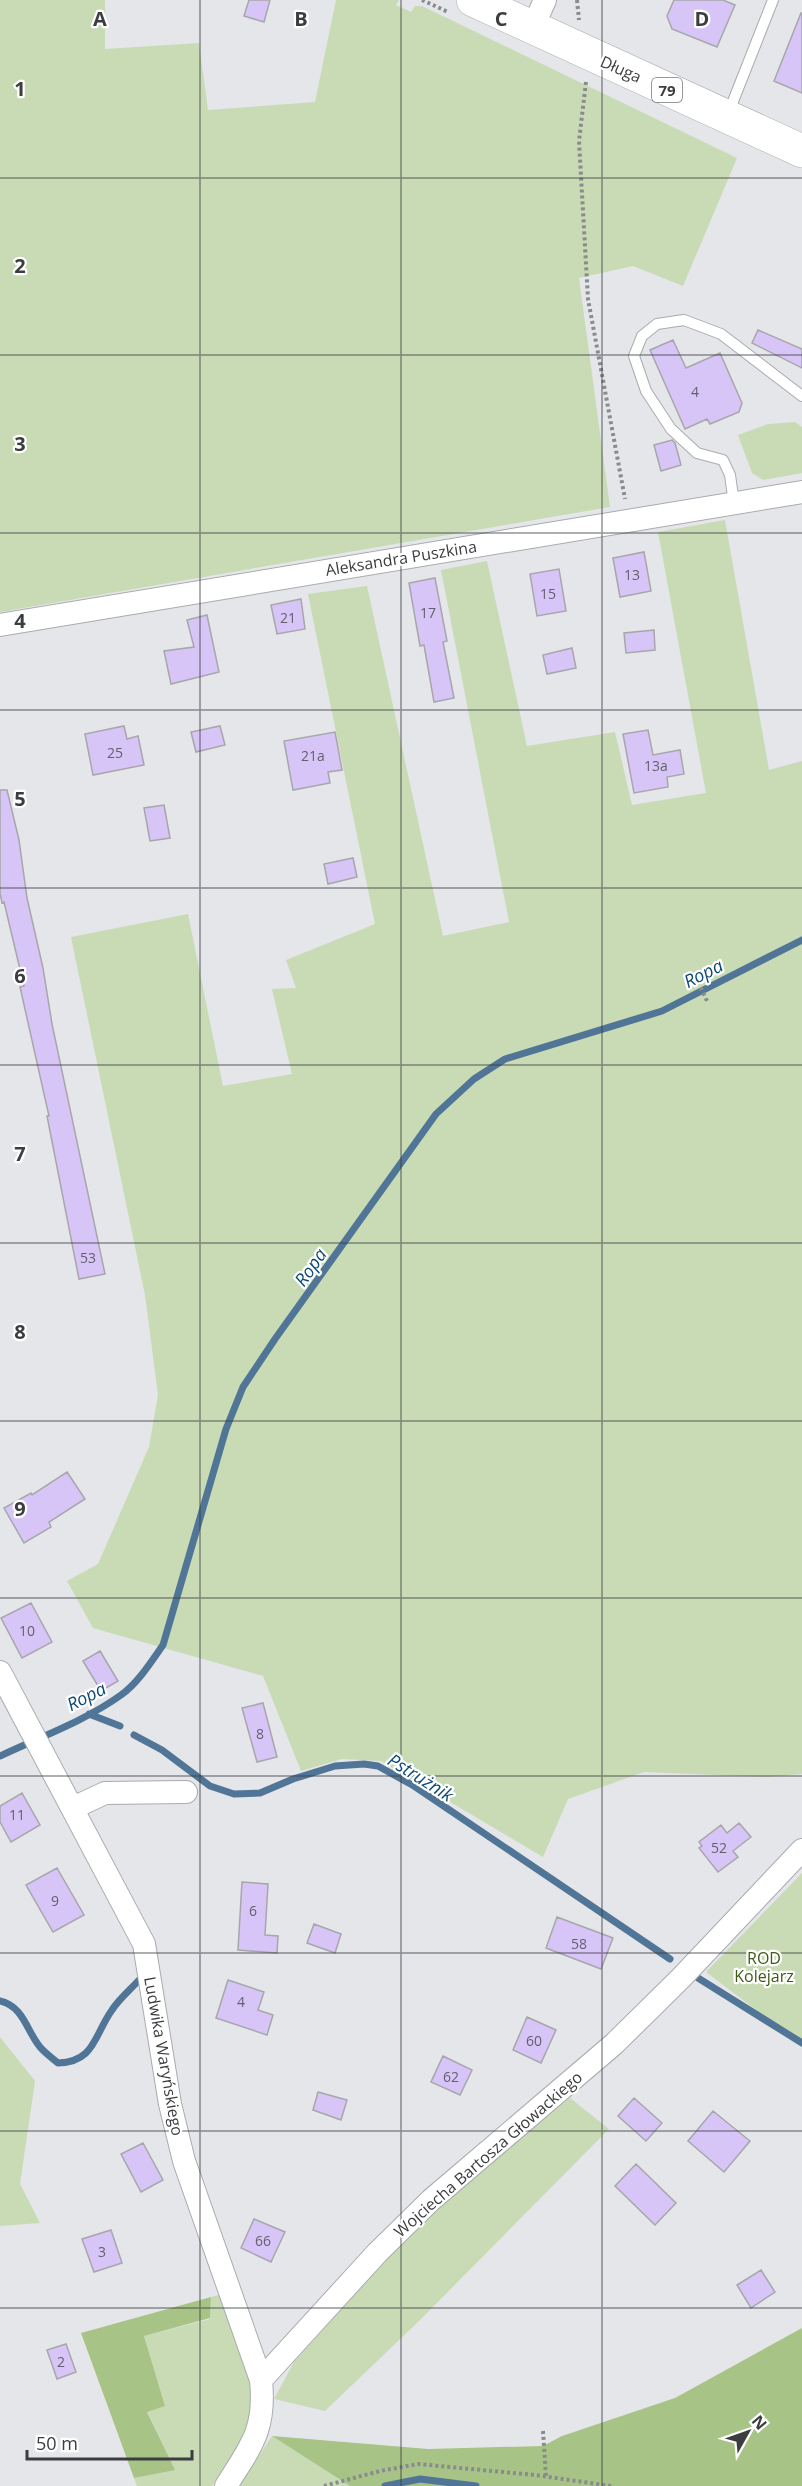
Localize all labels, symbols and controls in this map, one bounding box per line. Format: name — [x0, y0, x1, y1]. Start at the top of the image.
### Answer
text: A — [93, 5, 107, 32]
text: B — [294, 5, 308, 32]
text: C — [495, 5, 508, 32]
text: D — [695, 5, 709, 32]
street label: Długa — [597, 50, 645, 88]
text: 1 — [14, 75, 26, 102]
road number: 79 — [652, 78, 682, 102]
text: 2 — [14, 252, 26, 279]
house number: 4 — [691, 382, 699, 401]
text: 3 — [14, 430, 26, 457]
street label: Aleksandra Puszkina — [324, 535, 478, 581]
house number: 13 — [624, 565, 640, 584]
house number: 15 — [540, 584, 556, 603]
house number: 17 — [420, 603, 436, 622]
text: 4 — [14, 607, 26, 634]
house number: 21 — [280, 608, 296, 627]
house number: 25 — [107, 743, 123, 762]
house number: 21a — [301, 746, 325, 765]
house number: 13a — [644, 756, 668, 775]
text: 5 — [14, 785, 26, 812]
water label: Ropa — [679, 953, 727, 993]
text: 6 — [14, 962, 26, 989]
text: 7 — [14, 1140, 26, 1167]
water label: Ropa — [288, 1243, 332, 1291]
house number: 53 — [80, 1248, 96, 1267]
text: 8 — [14, 1318, 26, 1345]
text: 9 — [14, 1495, 26, 1522]
house number: 10 — [19, 1621, 35, 1640]
water label: Ropa — [62, 1676, 110, 1716]
house number: 8 — [256, 1724, 264, 1743]
water label: Pstrużnik — [384, 1747, 459, 1807]
house number: 11 — [9, 1805, 25, 1824]
house number: 52 — [711, 1838, 727, 1857]
house number: 9 — [51, 1891, 59, 1910]
house number: 6 — [249, 1901, 257, 1920]
house number: 58 — [571, 1934, 587, 1953]
park label: ROD Kolejarz — [734, 1947, 794, 1987]
street label: Ludwika Waryńskiego — [139, 1975, 189, 2137]
house number: 4 — [237, 1992, 245, 2011]
house number: 60 — [526, 2031, 542, 2050]
street label: Wojciecha Bartosza Głowackiego — [389, 2066, 587, 2242]
house number: 62 — [443, 2067, 459, 2086]
house number: 66 — [255, 2231, 271, 2250]
house number: 3 — [98, 2242, 106, 2261]
house number: 2 — [57, 2352, 65, 2371]
north arrow — [718, 2402, 778, 2462]
text: N — [747, 2410, 772, 2434]
scale bar — [27, 2423, 192, 2461]
text: 50 m — [36, 2431, 78, 2455]

